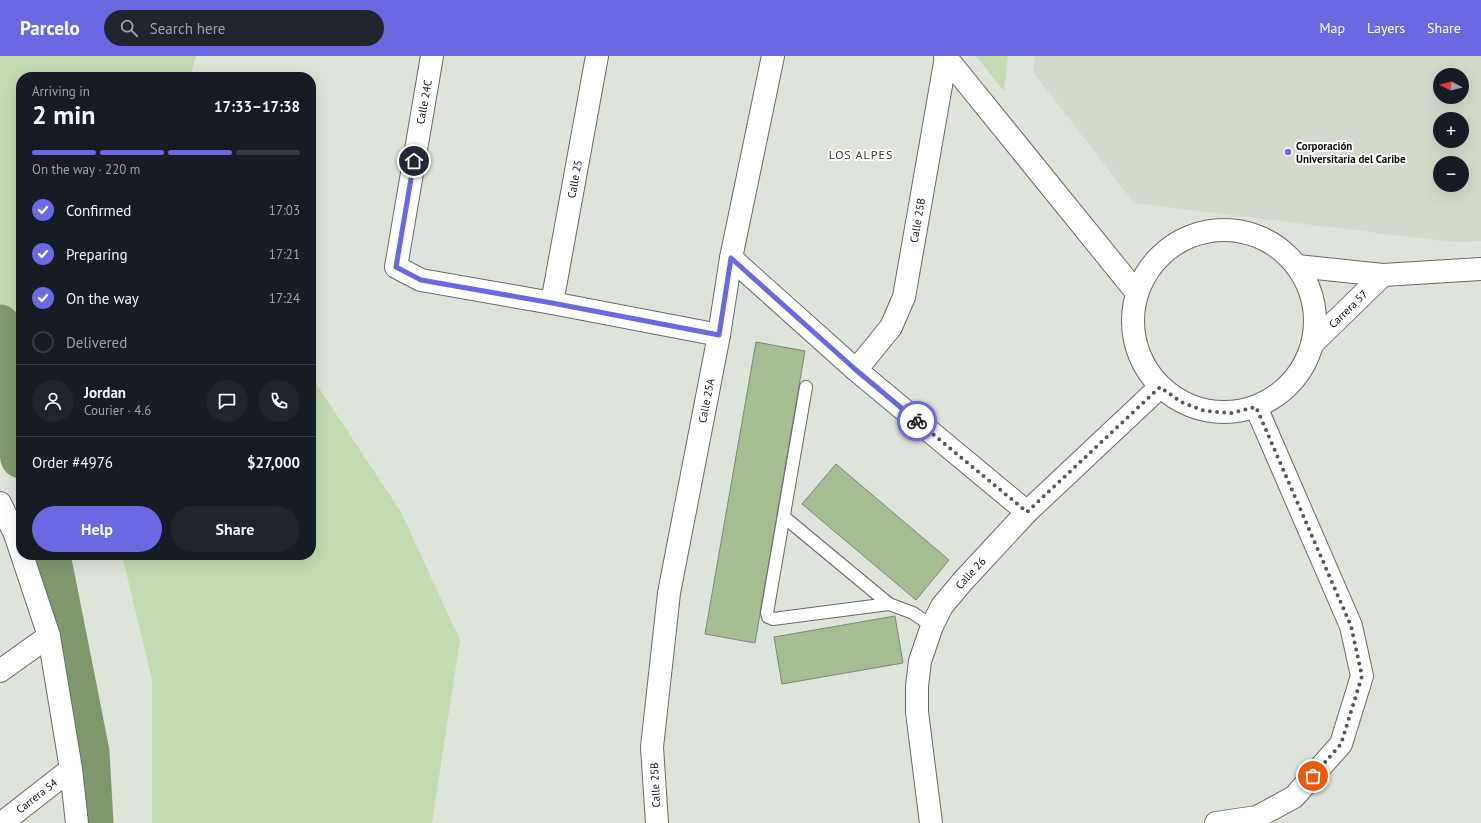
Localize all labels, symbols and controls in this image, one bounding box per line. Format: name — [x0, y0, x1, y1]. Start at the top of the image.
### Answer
search box — [104, 10, 384, 46]
text: Parcelo — [20, 16, 80, 40]
icon: search — [118, 17, 140, 39]
text: Search here — [150, 19, 225, 38]
text: Map — [1319, 19, 1345, 37]
text: Layers — [1367, 19, 1405, 37]
text: Share — [1427, 19, 1461, 37]
north arrow — [1433, 68, 1469, 104]
map controls — [1433, 68, 1469, 192]
street label: Calle 24C — [413, 79, 435, 125]
text: Arriving in — [32, 83, 90, 100]
text: 17:33–17:38 — [214, 97, 300, 116]
text: 2 min — [32, 98, 95, 131]
button: + — [1433, 112, 1469, 148]
place label: Corporación Universitaria del Caribe — [1296, 139, 1406, 166]
pin — [397, 144, 431, 178]
district label: LOS ALPES — [829, 147, 893, 162]
marker: Corporación Universitaria del Caribe — [1283, 147, 1293, 157]
icon: home — [403, 150, 425, 172]
button: − — [1433, 156, 1469, 192]
street label: Calle 25 — [564, 159, 585, 199]
text: On the way · 220 m — [32, 161, 140, 178]
street label: Calle 25B — [907, 197, 928, 244]
icon: check — [32, 199, 54, 221]
text: Confirmed — [66, 201, 131, 220]
text: 17:03 — [269, 202, 300, 219]
icon: check — [32, 243, 54, 265]
text: Preparing — [66, 245, 128, 264]
text: 17:21 — [269, 246, 300, 263]
icon: check — [32, 287, 54, 309]
street label: Carrera 57 — [1326, 287, 1371, 331]
text: On the way — [66, 289, 139, 308]
text: 17:24 — [269, 290, 300, 307]
text: Delivered — [66, 333, 127, 352]
street label: Calle 25A — [695, 377, 718, 424]
button: person — [32, 380, 74, 422]
button: chat — [206, 380, 248, 422]
button: phone — [258, 380, 300, 422]
text: Jordan — [84, 383, 126, 402]
courier — [897, 401, 937, 441]
text: Courier · 4.6 — [84, 402, 151, 419]
icon: bike — [906, 410, 928, 432]
text: Order #4976 — [32, 453, 113, 472]
text: $27,000 — [247, 453, 300, 472]
button: Help — [32, 506, 162, 552]
button: Share — [170, 506, 300, 552]
street label: Calle 26 — [952, 554, 989, 592]
pin — [1296, 759, 1330, 793]
street label: Calle 25B — [647, 762, 663, 808]
icon: bag — [1302, 765, 1324, 787]
street label: Carrera 54 — [13, 775, 60, 816]

